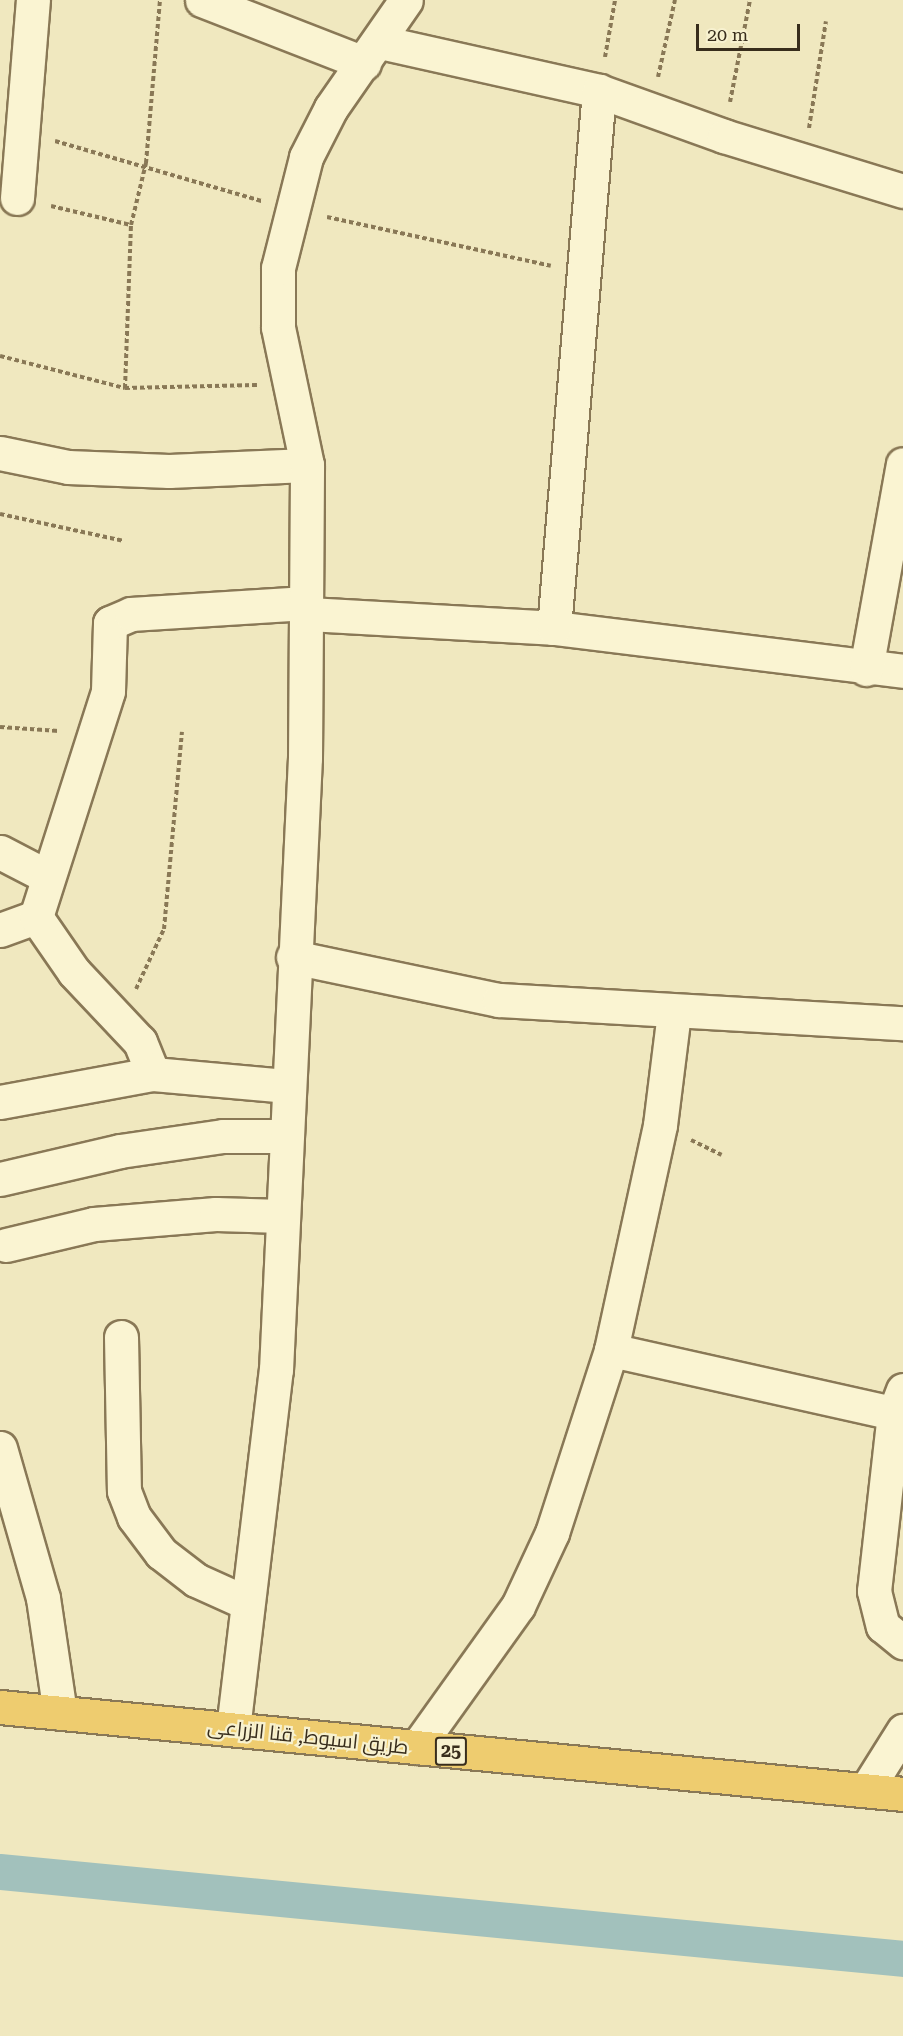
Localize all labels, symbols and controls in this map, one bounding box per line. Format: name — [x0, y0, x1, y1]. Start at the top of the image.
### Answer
scale bar — [699, 12, 802, 50]
text: 20 m — [707, 24, 748, 45]
street label: طريق اسيوط, قنا الزراعى — [206, 1715, 410, 1759]
road number: 25 — [434, 1736, 468, 1766]

